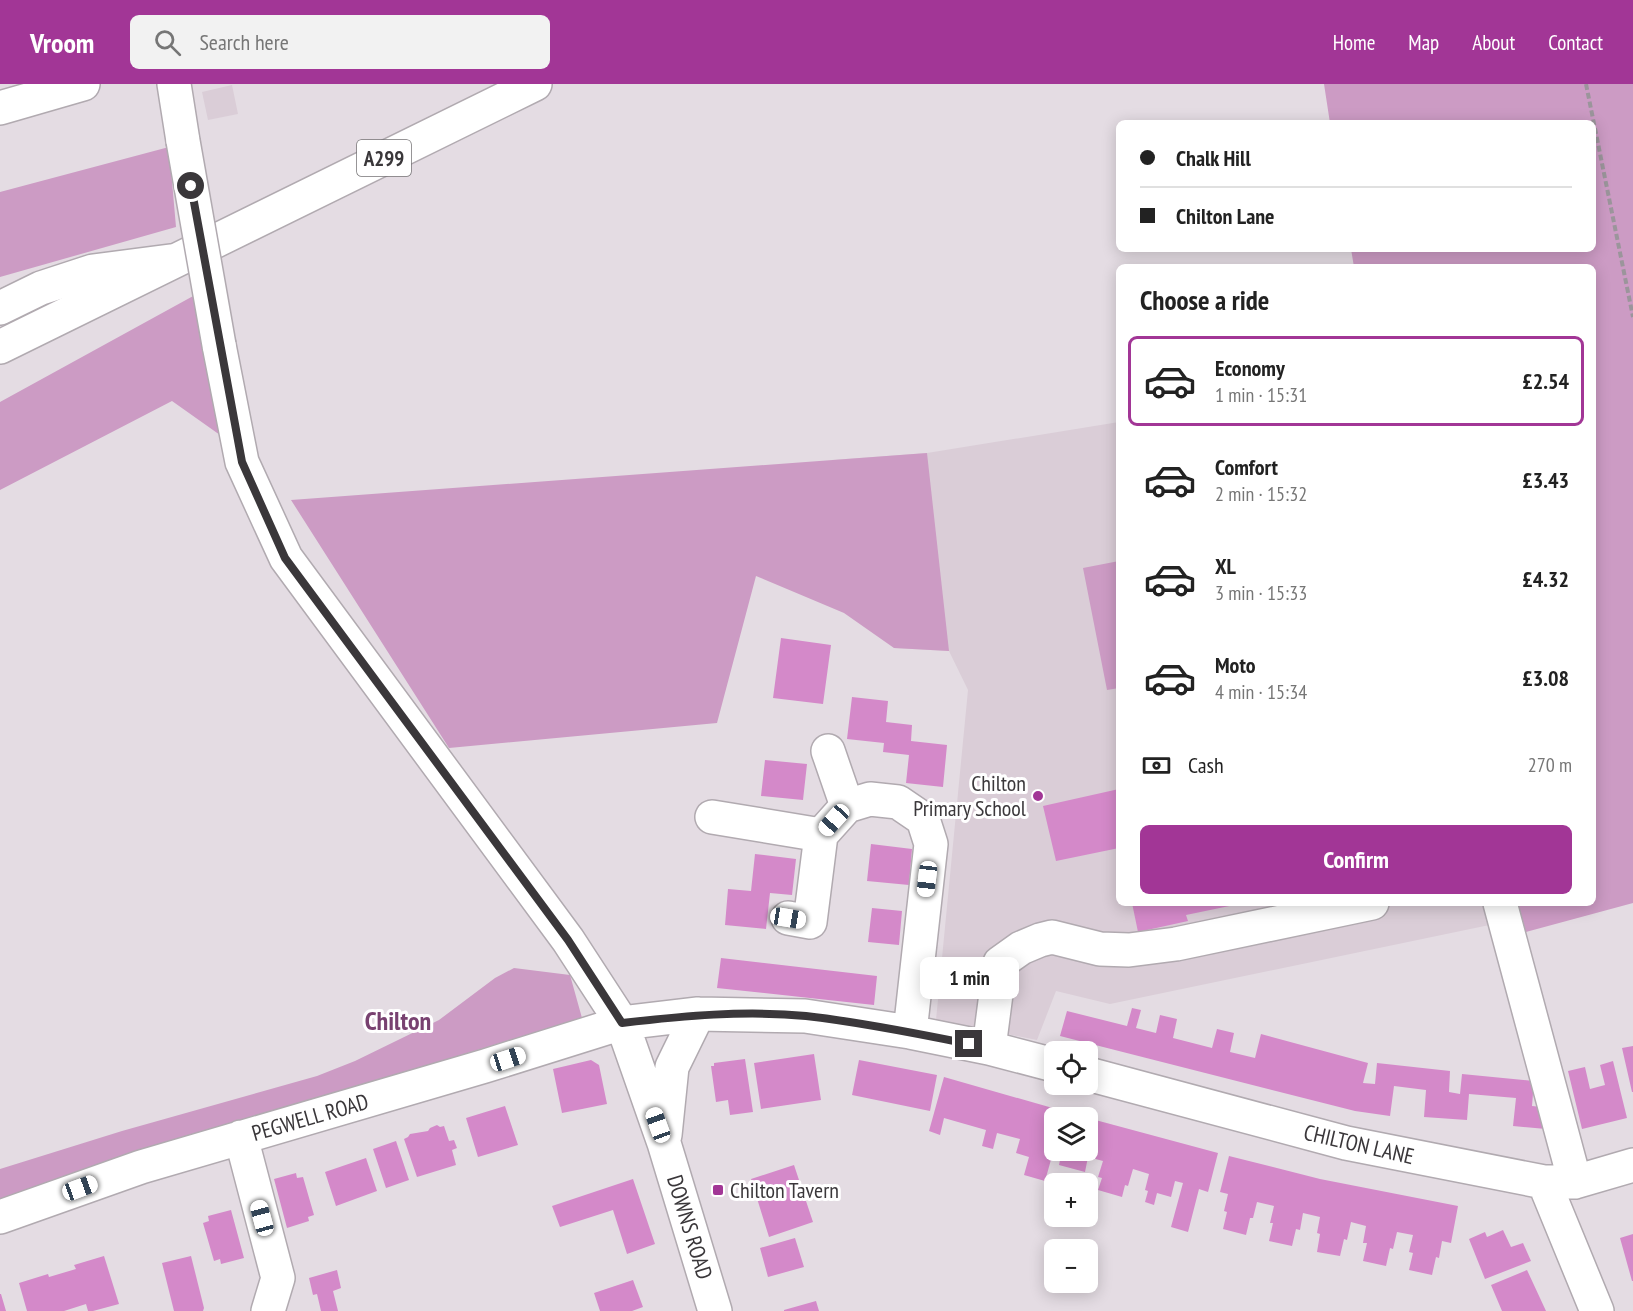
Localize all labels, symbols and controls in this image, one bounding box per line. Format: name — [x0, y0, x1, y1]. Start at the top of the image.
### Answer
search box — [130, 15, 550, 69]
text: Vroom — [30, 24, 94, 61]
icon: search — [151, 26, 184, 59]
text: Search here — [199, 28, 289, 56]
text: Home — [1333, 29, 1375, 56]
text: Map — [1408, 29, 1439, 56]
text: About — [1472, 29, 1515, 56]
text: Contact — [1548, 29, 1603, 56]
road number: A299 — [357, 140, 411, 176]
text: Chalk Hill — [1176, 144, 1251, 172]
route start — [177, 172, 204, 199]
text: Chilton Lane — [1176, 202, 1275, 230]
text: Choose a ride — [1140, 283, 1269, 317]
icon: car — [1143, 354, 1197, 408]
text: Economy — [1215, 354, 1285, 382]
text: £2.54 — [1522, 367, 1569, 395]
text: 1 min · 15:31 — [1215, 382, 1307, 408]
icon: car — [1143, 453, 1197, 507]
text: Comfort — [1215, 453, 1278, 481]
text: £3.43 — [1522, 466, 1569, 494]
text: 2 min · 15:32 — [1215, 481, 1307, 507]
icon: car — [1143, 552, 1197, 606]
text: XL — [1215, 552, 1236, 580]
text: £4.32 — [1522, 565, 1569, 593]
text: 3 min · 15:33 — [1215, 580, 1307, 606]
icon: car — [1143, 651, 1197, 705]
text: Moto — [1215, 651, 1256, 679]
text: £3.08 — [1522, 664, 1569, 692]
text: 4 min · 15:34 — [1215, 679, 1307, 705]
icon: cash — [1140, 749, 1173, 782]
text: Cash — [1188, 751, 1224, 779]
text: 270 m — [1528, 752, 1572, 778]
place label: Chilton Primary School — [913, 769, 1027, 822]
marker: Chilton Primary School — [1031, 789, 1045, 803]
car — [815, 801, 853, 839]
button: Confirm — [1140, 825, 1572, 894]
car — [916, 860, 938, 898]
car — [769, 906, 807, 930]
callout: 1 min — [920, 957, 1018, 999]
text: 1 min — [949, 965, 990, 991]
district label: Chilton — [365, 1004, 431, 1037]
route end — [955, 1030, 982, 1057]
map controls — [1044, 1041, 1098, 1293]
button: locate — [1044, 1041, 1098, 1095]
car — [488, 1045, 528, 1073]
street label: PEGWELL ROAD — [248, 1087, 372, 1147]
car — [643, 1105, 673, 1145]
button: layers — [1044, 1107, 1098, 1161]
street label: CHILTON LANE — [1301, 1118, 1417, 1170]
street label: DOWNS ROAD — [661, 1172, 719, 1282]
car — [60, 1173, 100, 1203]
button: + — [1044, 1173, 1098, 1227]
place label: Chilton Tavern — [730, 1176, 839, 1204]
marker: Chilton Tavern — [711, 1183, 725, 1197]
car — [249, 1198, 275, 1238]
button: − — [1044, 1239, 1098, 1293]

